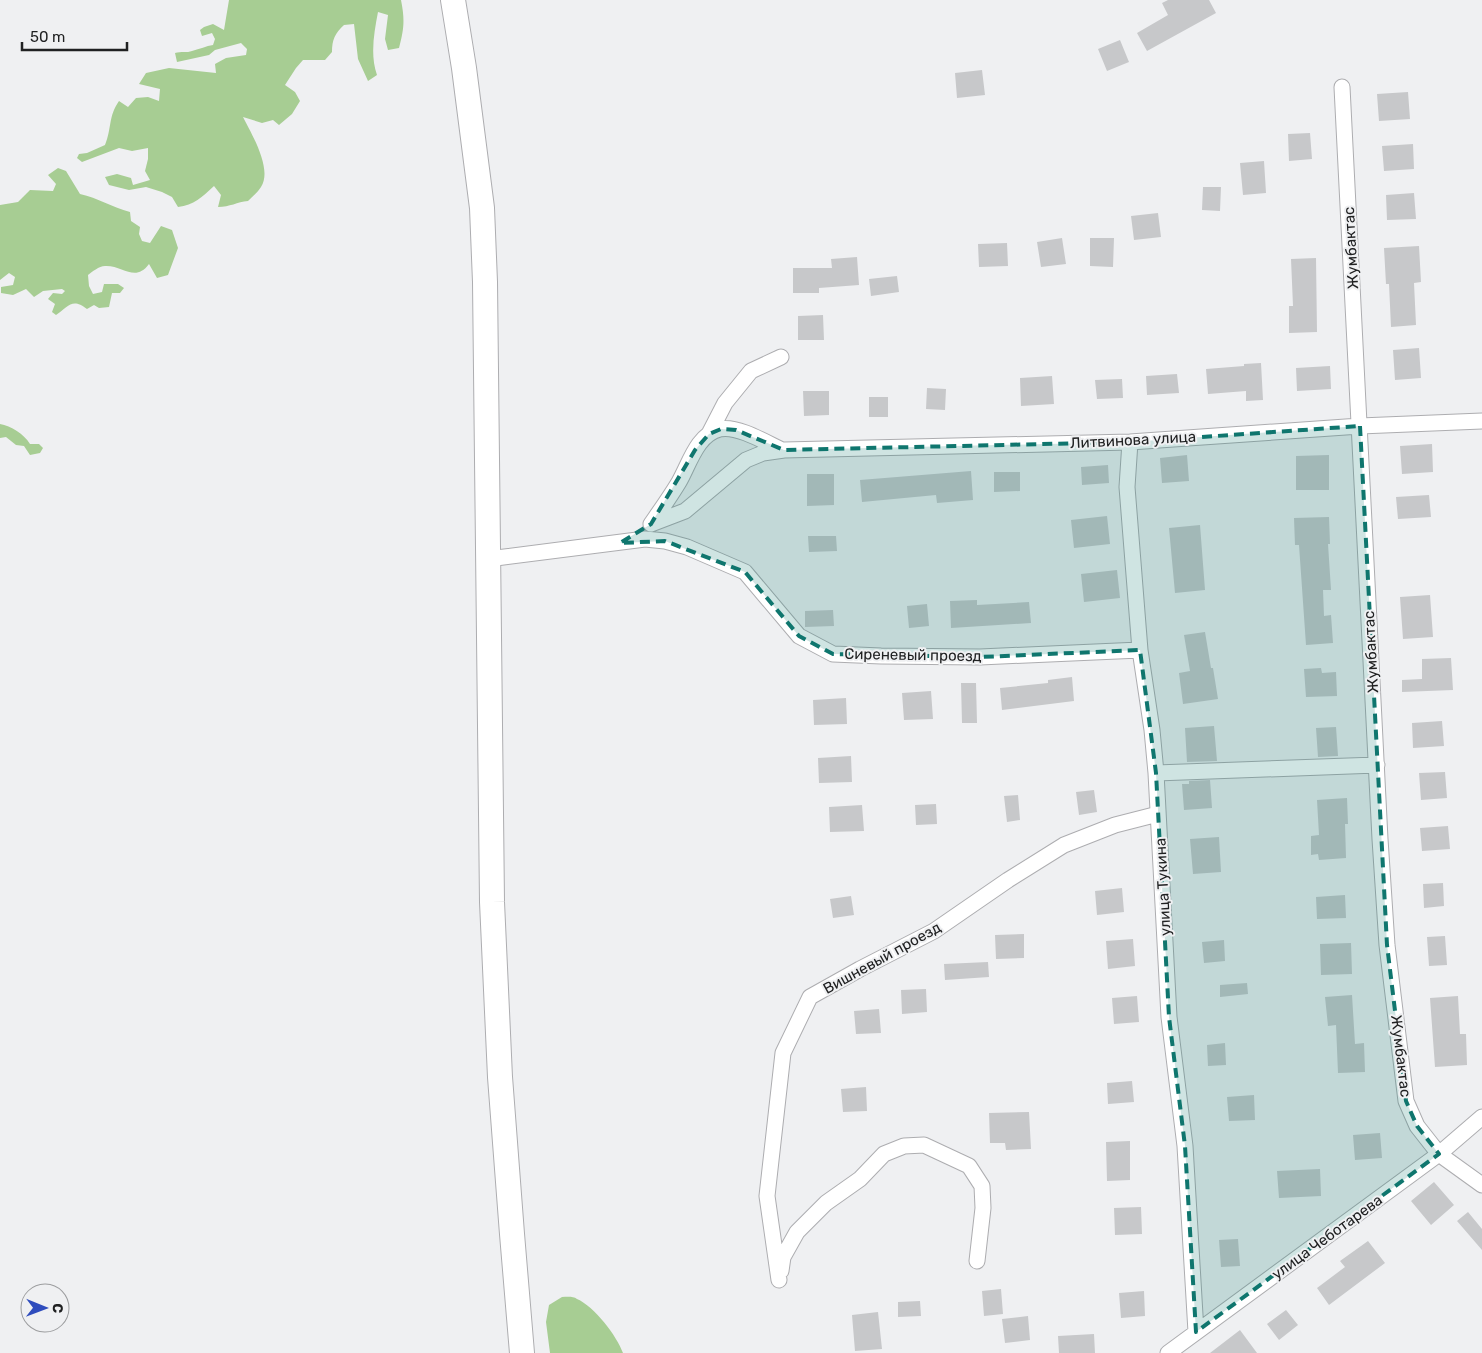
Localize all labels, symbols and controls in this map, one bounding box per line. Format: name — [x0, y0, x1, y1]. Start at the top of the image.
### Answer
scale bar — [22, 20, 128, 52]
text: 50 m — [30, 28, 65, 46]
street label: Жумбактас — [1340, 206, 1362, 290]
street label: Литвинова улица — [1070, 428, 1196, 452]
street label: Жумбактас — [1360, 610, 1382, 694]
street label: Сиреневый проезд — [844, 645, 982, 665]
street label: улица Тукина — [1151, 837, 1175, 937]
street label: Вишневый проезд — [820, 918, 944, 998]
street label: Жумбактас — [1387, 1014, 1415, 1098]
street label: улица Чеботарева — [1268, 1191, 1386, 1283]
north arrow — [20, 1283, 70, 1333]
text: С — [49, 1303, 66, 1313]

